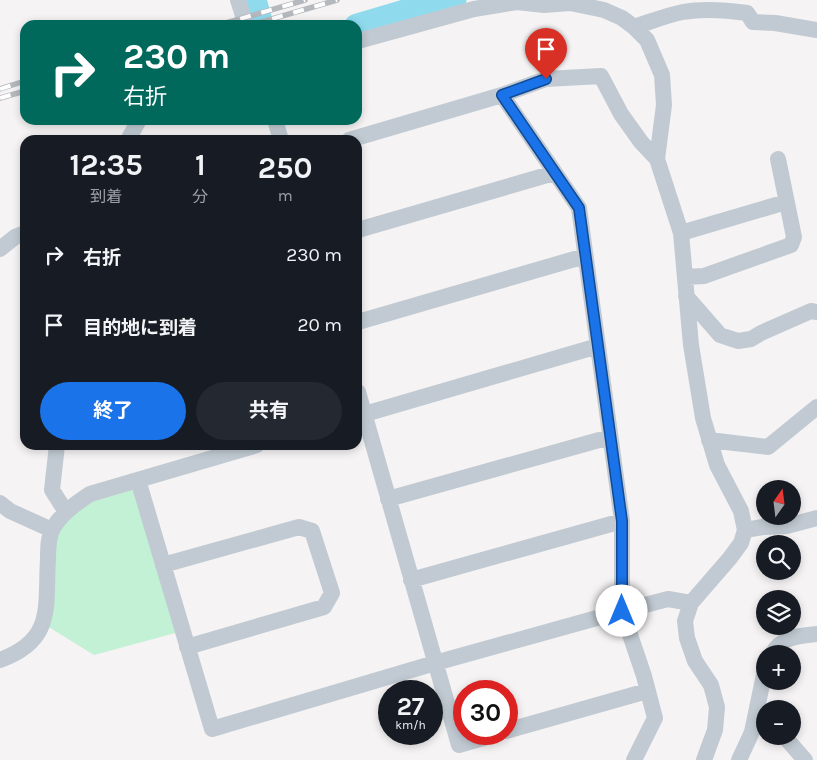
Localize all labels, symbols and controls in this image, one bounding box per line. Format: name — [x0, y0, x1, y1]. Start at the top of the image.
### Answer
pin — [525, 28, 567, 79]
icon: arrive — [532, 35, 560, 63]
text: 230 m — [123, 36, 230, 77]
icon: right — [40, 40, 105, 105]
text: 右折 — [123, 84, 167, 110]
text: 12:35 — [70, 147, 143, 183]
text: 1 — [195, 147, 206, 183]
text: 250 — [258, 150, 312, 186]
text: m — [278, 186, 293, 205]
text: 到着 — [90, 187, 122, 206]
text: 分 — [192, 187, 208, 206]
icon: right — [40, 241, 68, 269]
text: 230 m — [286, 244, 342, 266]
text: 右折 — [83, 247, 121, 269]
icon: arrive — [40, 311, 68, 339]
text: 20 m — [297, 314, 342, 336]
text: 目的地に到着 — [83, 317, 197, 339]
button: 終了 — [40, 382, 186, 440]
button: 共有 — [196, 382, 342, 440]
north arrow — [756, 480, 801, 525]
map controls — [756, 480, 801, 745]
button: search — [756, 535, 801, 580]
position arrow — [595, 584, 647, 636]
button: layers — [756, 590, 801, 635]
button: + — [756, 645, 801, 690]
speed limit sign: 30 — [453, 680, 518, 745]
text: 27 — [397, 692, 424, 721]
button: − — [756, 700, 801, 745]
text: km/h — [395, 718, 426, 732]

